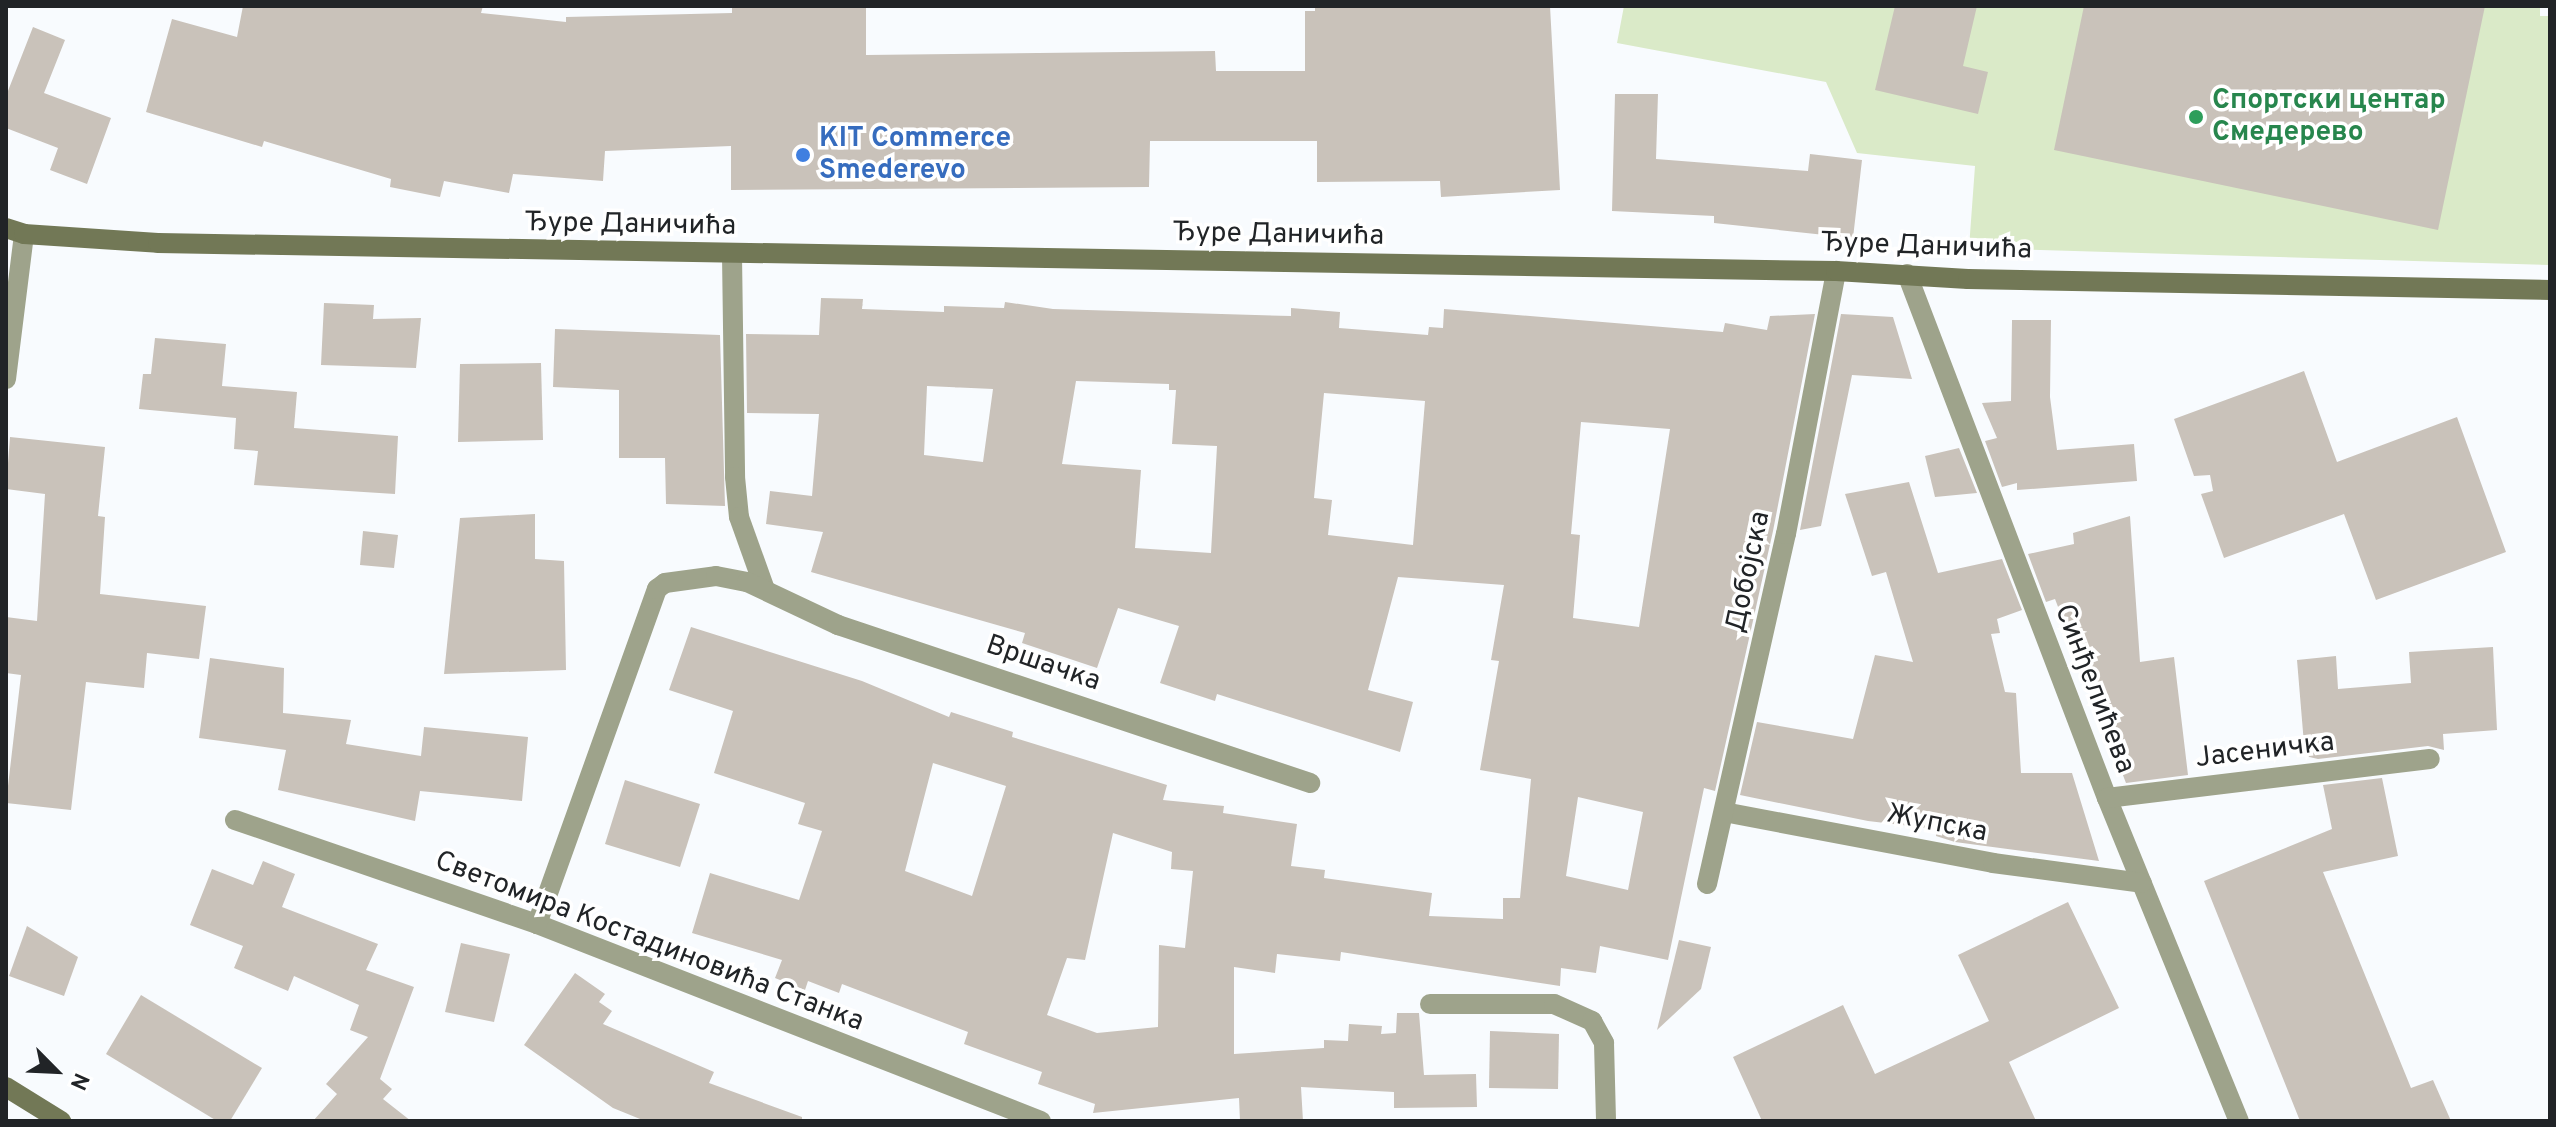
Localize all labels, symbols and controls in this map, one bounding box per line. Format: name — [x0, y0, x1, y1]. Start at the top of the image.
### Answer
place label: Спортски центар Смедерево — [2212, 84, 2446, 150]
marker: Спортски центар Смедерево — [2187, 108, 2205, 126]
place label: KIT Commerce Smederevo — [819, 122, 1011, 188]
marker: KIT Commerce Smederevo — [794, 146, 812, 164]
street label: Ђуре Даничића — [524, 206, 736, 244]
street label: Ђуре Даничића — [1172, 216, 1384, 254]
street label: Ђуре Даничића — [1819, 227, 2033, 267]
street label: Добојска — [1720, 508, 1778, 636]
street label: Синђелићева — [2046, 600, 2142, 778]
street label: Вршачка — [981, 629, 1105, 699]
street label: Јасеничка — [2194, 726, 2336, 776]
street label: Жупска — [1884, 798, 1990, 850]
street label: Светомира Костадиновића Станка — [430, 844, 868, 1040]
north arrow — [16, 1031, 96, 1111]
text: N — [63, 1068, 94, 1094]

